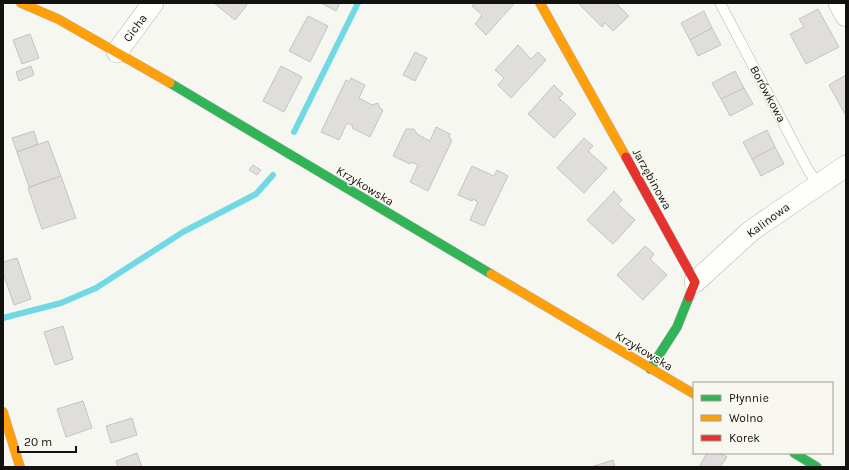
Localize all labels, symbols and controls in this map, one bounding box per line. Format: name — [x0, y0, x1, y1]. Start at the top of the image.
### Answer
street label: Cicha — [120, 11, 150, 45]
street label: Borówkowa — [747, 63, 789, 125]
street label: Jarzębinowa — [630, 146, 674, 212]
street label: Krzykowska — [334, 163, 396, 209]
street label: Kalinowa — [744, 200, 792, 240]
street label: Krzykowska — [613, 328, 675, 374]
legend — [693, 382, 833, 454]
text: Płynnie — [729, 391, 769, 405]
text: Wolno — [729, 411, 763, 425]
scale bar — [18, 428, 76, 454]
text: Korek — [729, 431, 760, 445]
text: 20 m — [24, 435, 52, 449]

